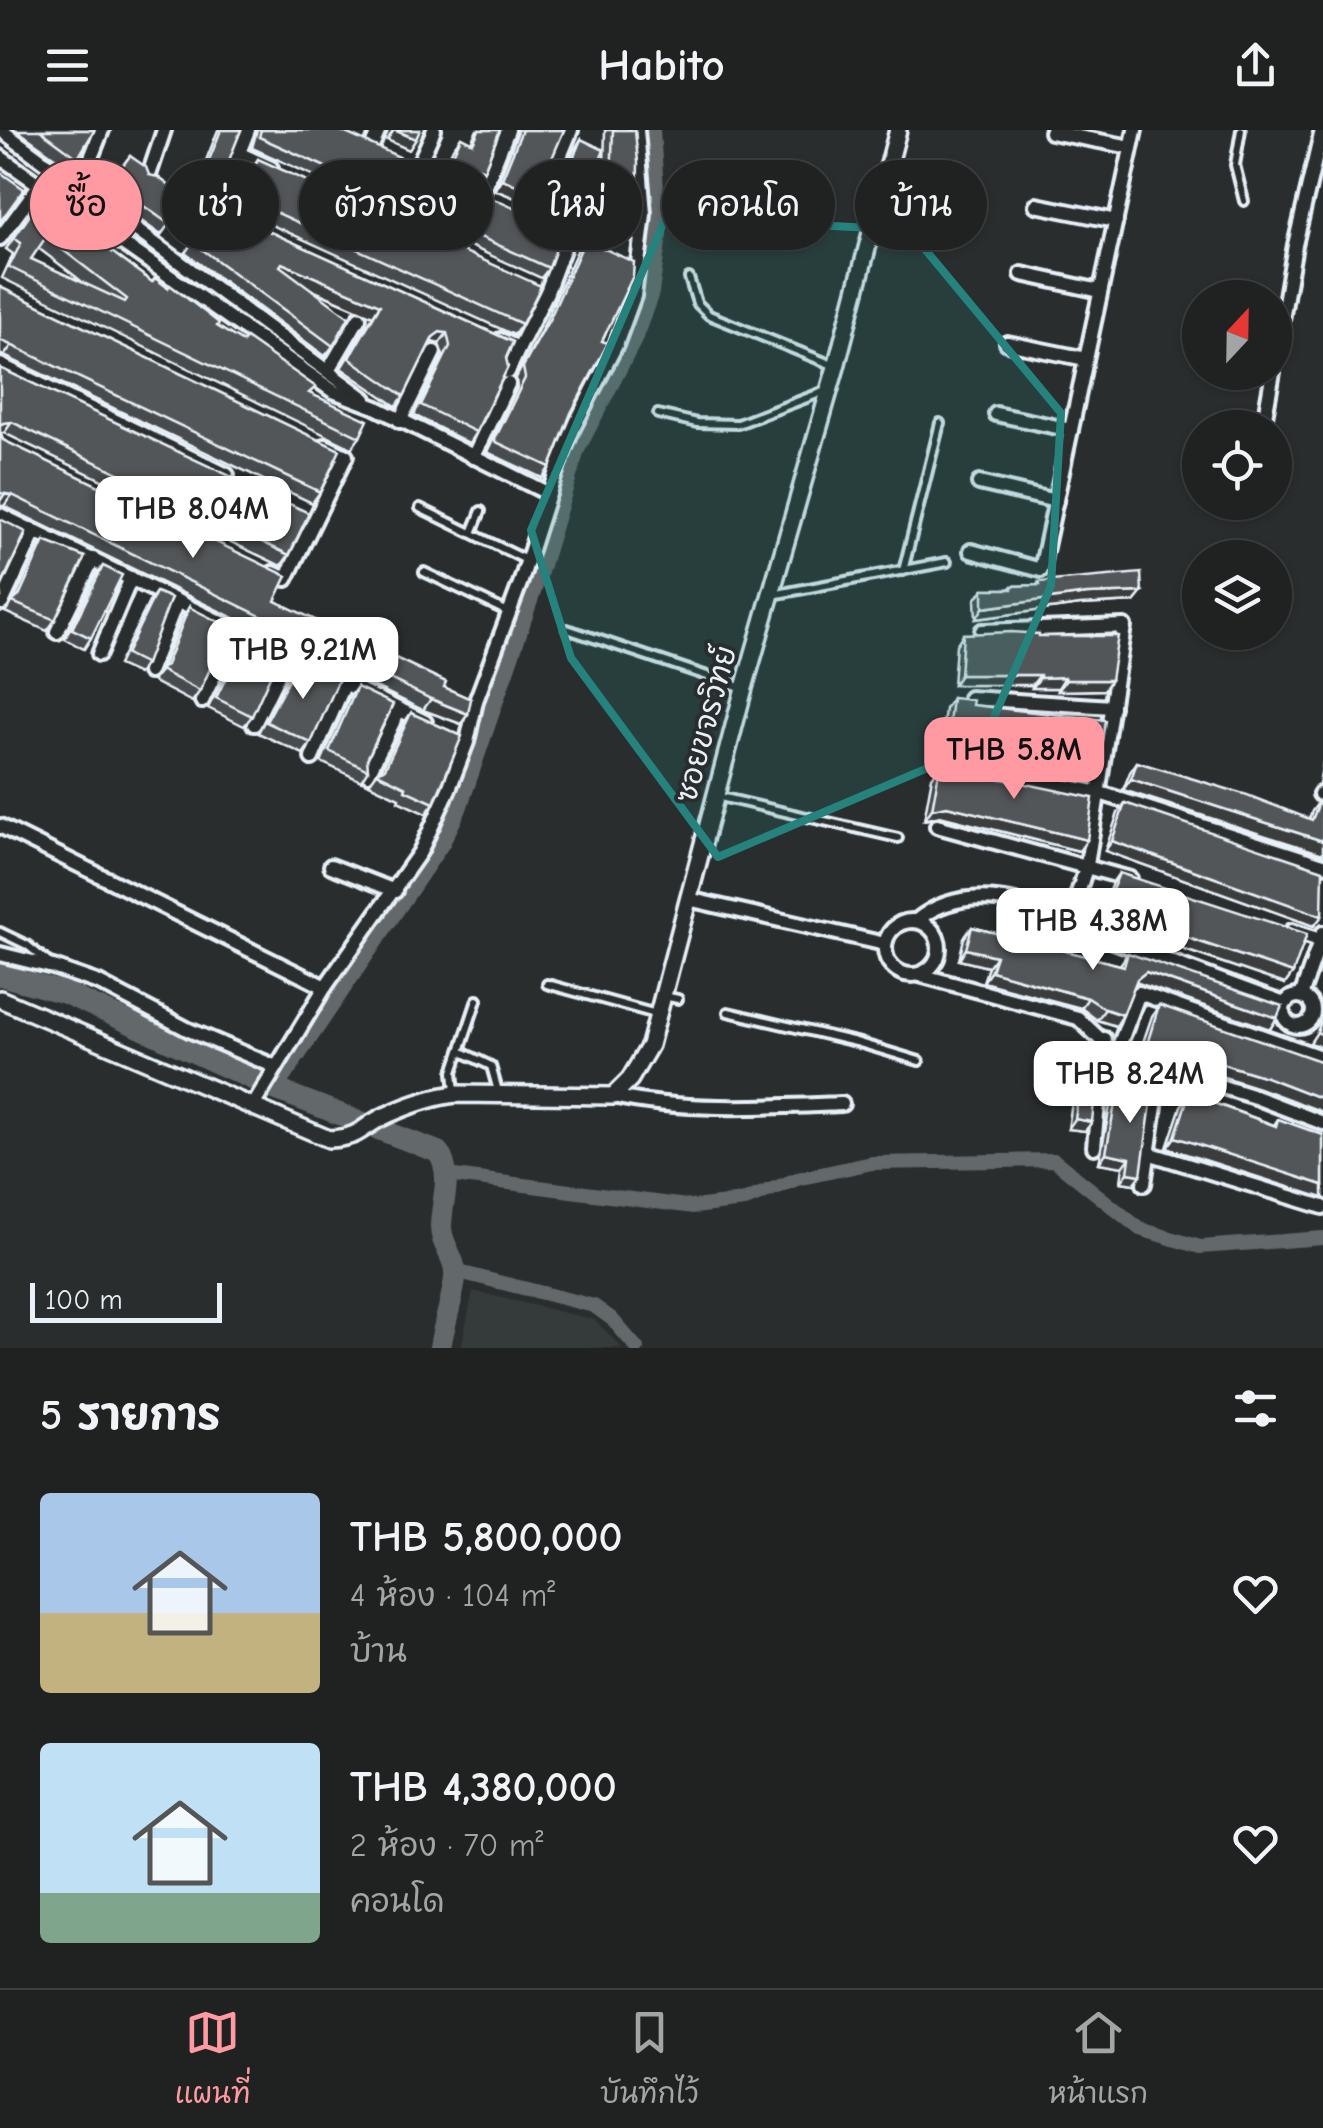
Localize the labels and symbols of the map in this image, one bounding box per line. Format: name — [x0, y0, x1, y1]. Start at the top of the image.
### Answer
north arrow — [1182, 280, 1292, 390]
pin: THB 8.04M — [79, 476, 307, 561]
pin: THB 9.21M — [189, 617, 417, 702]
street label: ซอยขจรวิทย์ — [666, 641, 744, 806]
pin: THB 5.8M — [911, 717, 1117, 802]
pin: THB 4.38M — [979, 888, 1207, 973]
pin: THB 8.24M — [1016, 1041, 1244, 1126]
scale bar — [30, 1278, 222, 1322]

